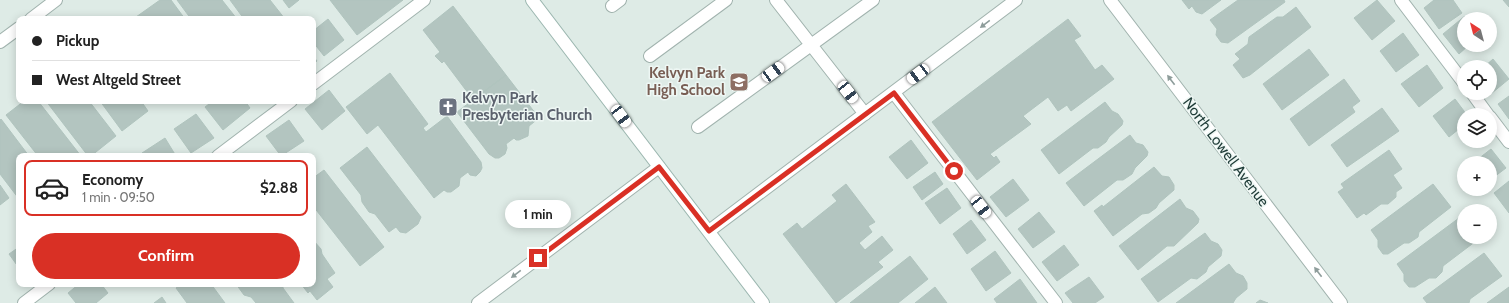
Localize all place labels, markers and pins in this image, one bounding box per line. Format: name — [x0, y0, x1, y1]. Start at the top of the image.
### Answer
place label: Kelvyn Park High School — [647, 64, 726, 99]
school or university icon: Kelvyn Park High School — [728, 71, 750, 93]
place label: Kelvyn Park Presbyterian Church — [462, 89, 592, 124]
church icon: Kelvyn Park Presbyterian Church — [437, 96, 459, 118]

